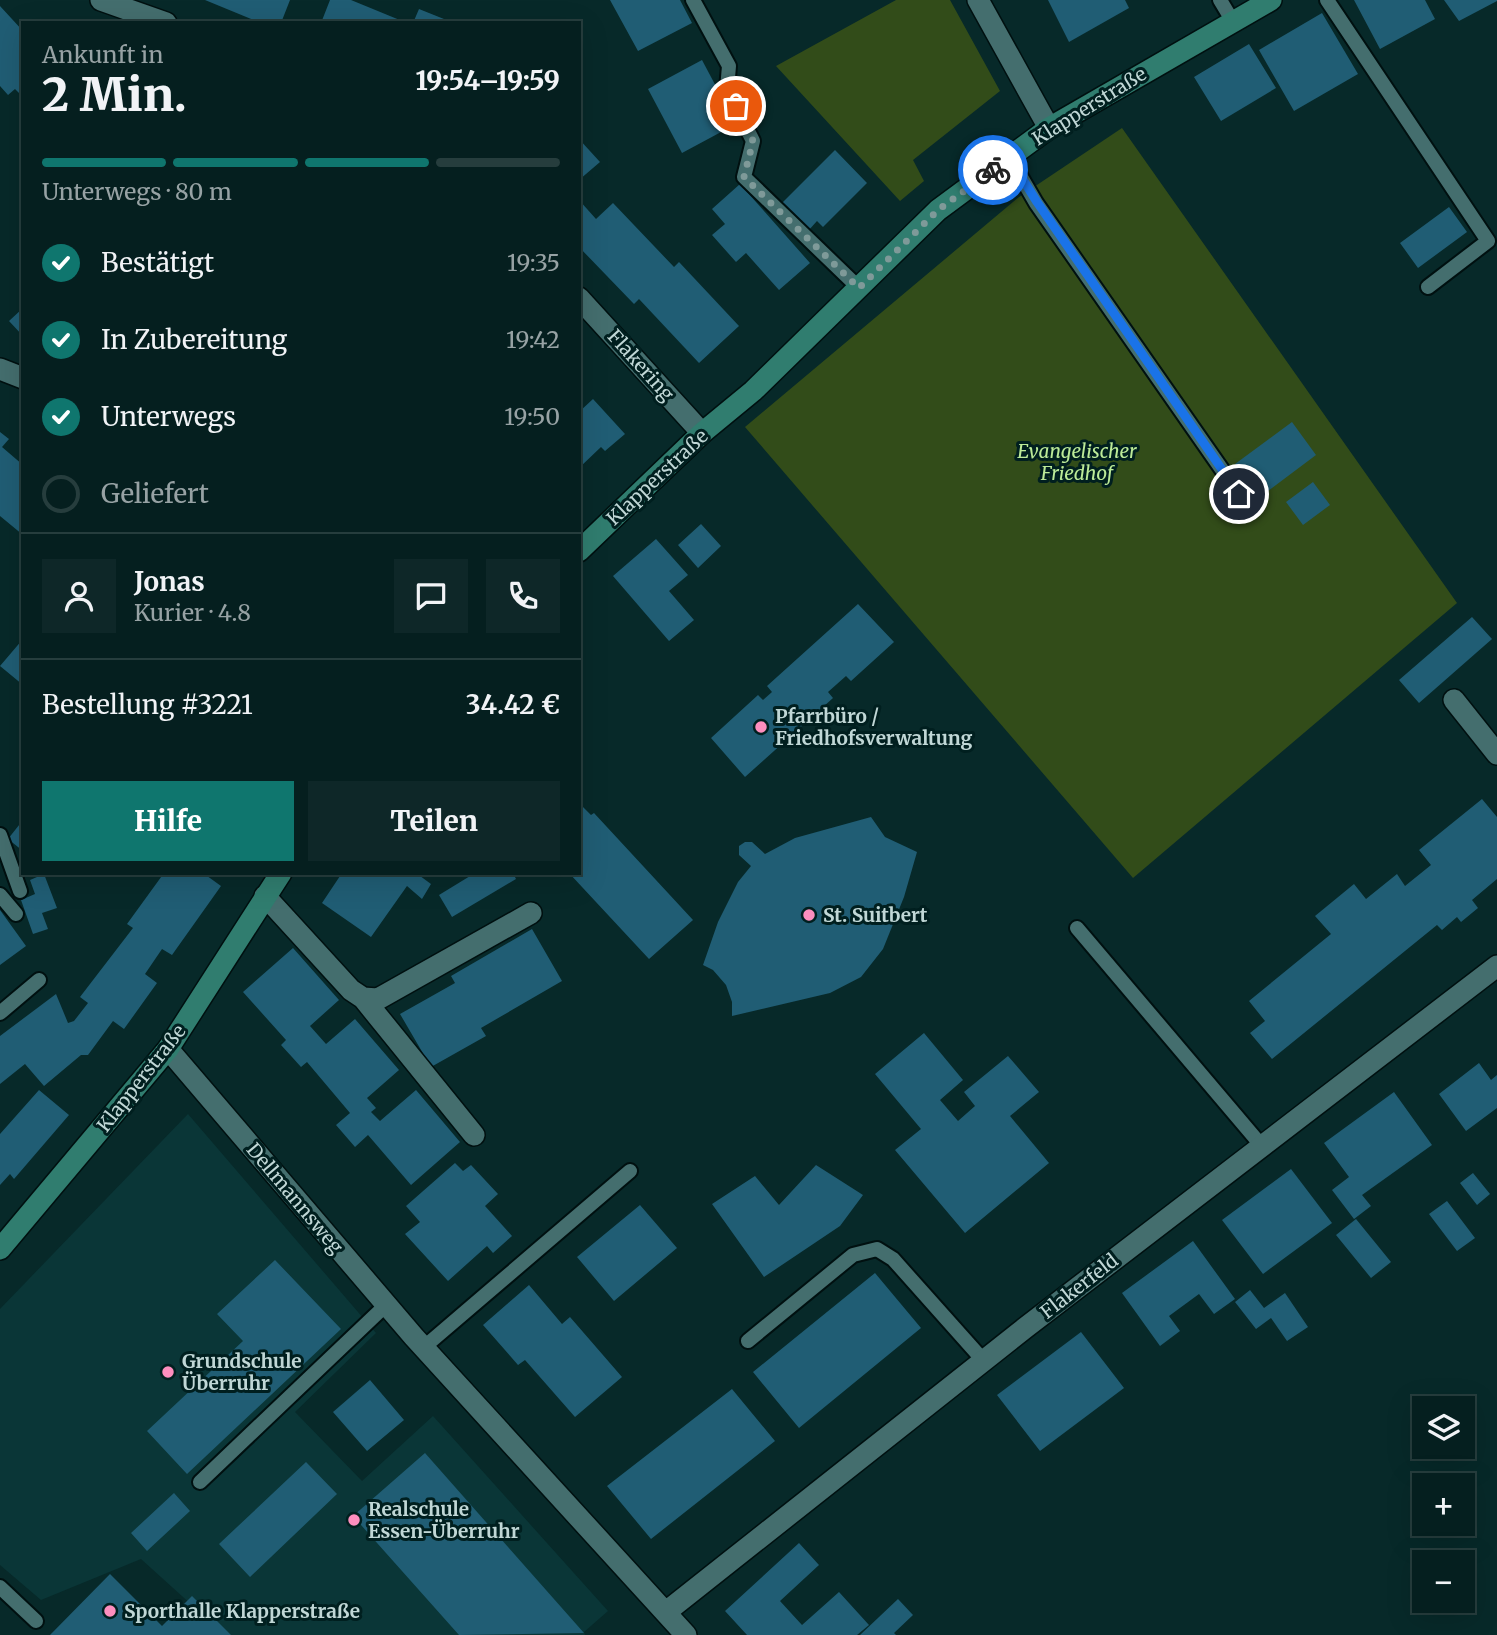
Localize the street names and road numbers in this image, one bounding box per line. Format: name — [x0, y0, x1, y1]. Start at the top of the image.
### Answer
street label: Klapperstraße — [1028, 61, 1151, 151]
street label: Flakering — [603, 324, 680, 406]
street label: Klapperstraße — [601, 424, 713, 530]
street label: Klapperstraße — [92, 1019, 190, 1137]
street label: Dellmannsweg — [242, 1138, 349, 1259]
street label: Flakerfeld — [1035, 1248, 1123, 1324]

